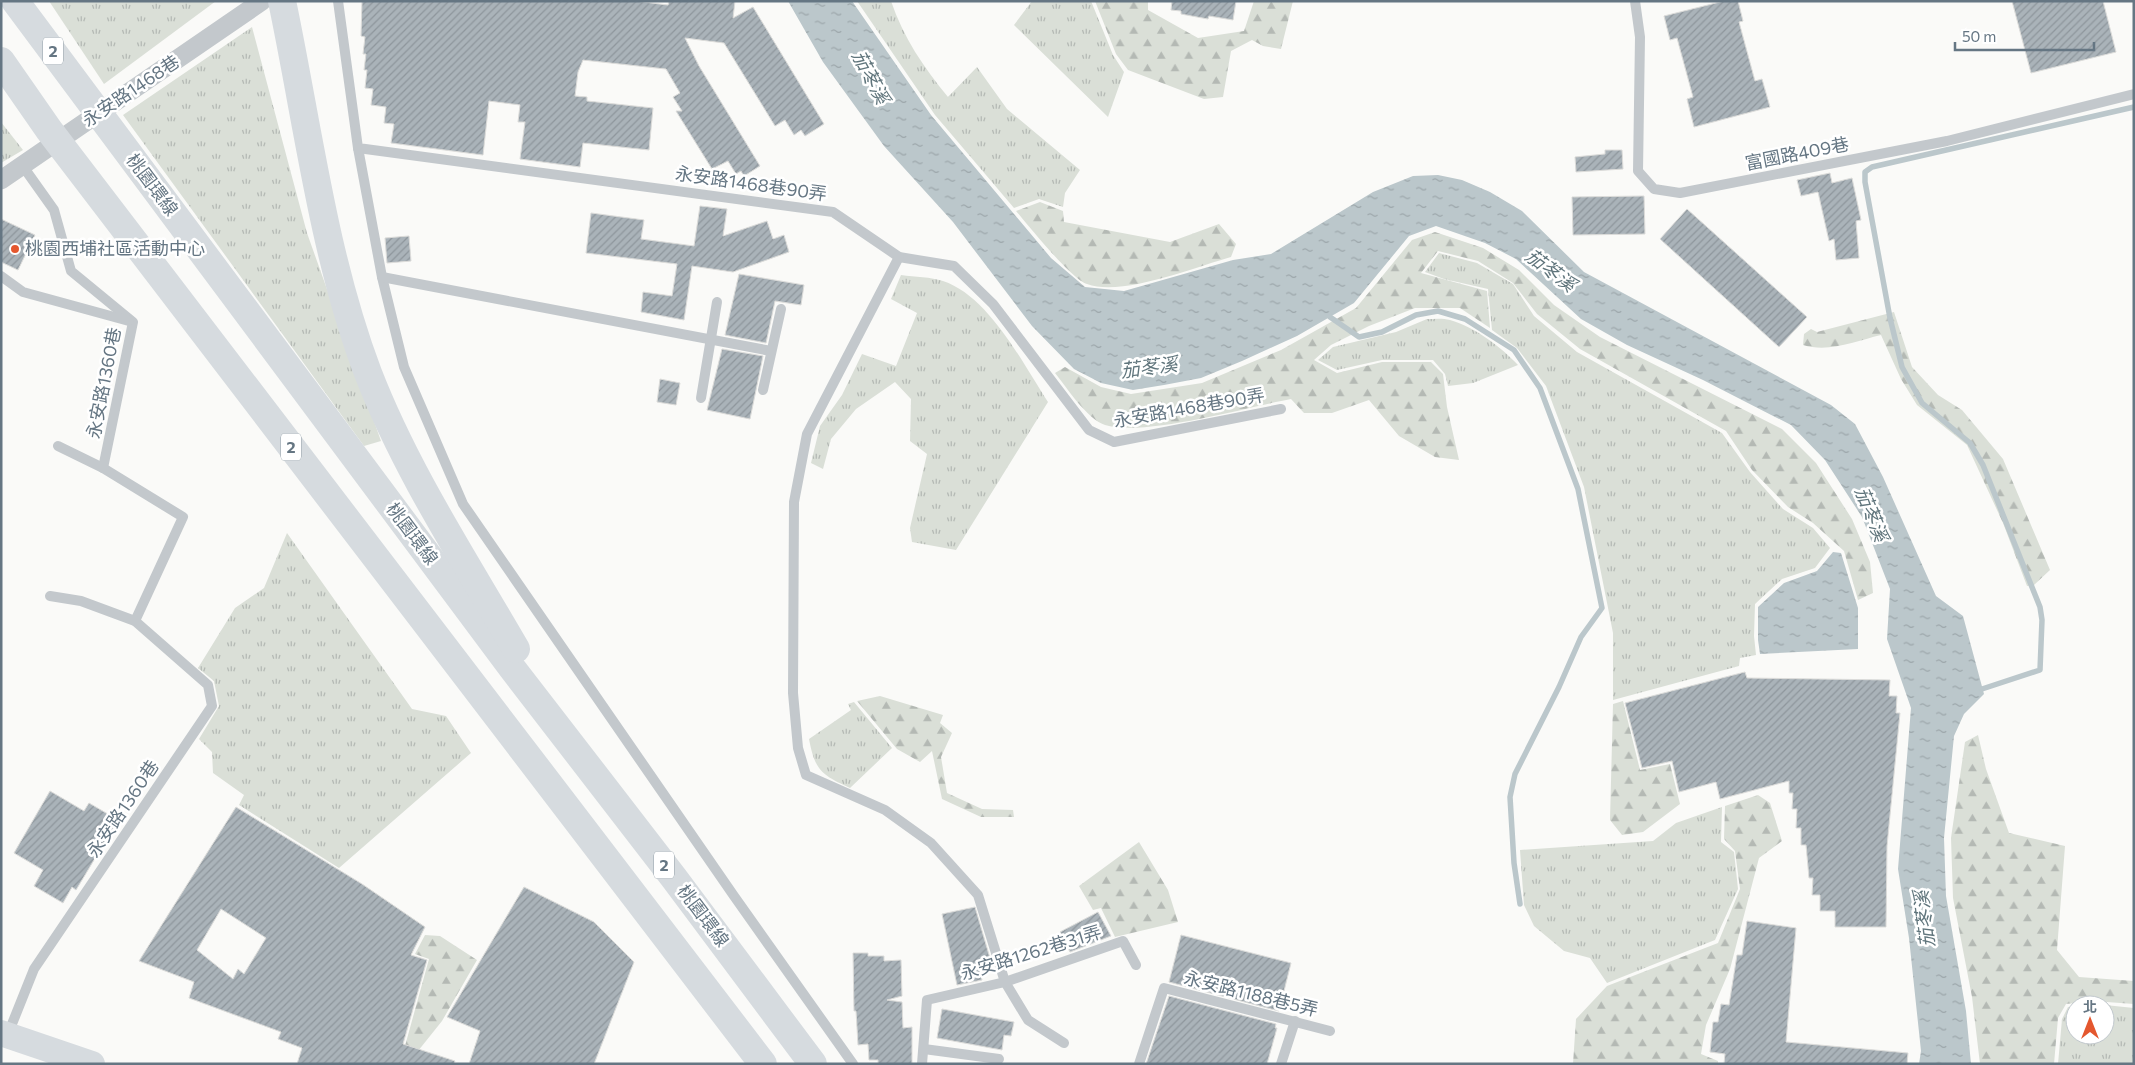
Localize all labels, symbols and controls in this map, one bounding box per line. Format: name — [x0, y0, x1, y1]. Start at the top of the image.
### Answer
scale bar — [1955, 20, 2094, 52]
text: 50 m — [1962, 27, 1996, 45]
road number: 2 — [43, 37, 63, 64]
water label: 茄苳溪 — [848, 46, 896, 110]
street label: 永安路1468巷 — [78, 50, 183, 131]
street label: 富國路409巷 — [1743, 132, 1851, 174]
street label: 桃園環線 — [122, 149, 183, 220]
street label: 永安路1468巷90弄 — [674, 161, 828, 205]
place label: 桃園西埔社區活動中心 — [25, 237, 205, 259]
marker: 桃園西埔社區活動中心 — [9, 243, 21, 255]
water label: 茄苳溪 — [1522, 243, 1583, 298]
street label: 永安路1360巷 — [81, 325, 125, 440]
water label: 茄苳溪 — [1119, 351, 1182, 381]
street label: 永安路1468巷90弄 — [1112, 383, 1266, 431]
road number: 2 — [281, 434, 301, 461]
water label: 茄苳溪 — [1851, 483, 1895, 547]
street label: 桃園環線 — [382, 498, 443, 569]
street label: 永安路1360巷 — [82, 756, 163, 861]
road number: 2 — [654, 852, 674, 878]
street label: 桃園環線 — [673, 880, 734, 951]
water label: 茄苳溪 — [1908, 886, 1938, 949]
street label: 永安路1262巷31弄 — [957, 920, 1104, 984]
street label: 永安路1188巷5弄 — [1182, 966, 1321, 1020]
north arrow — [2065, 995, 2115, 1045]
text: 北 — [2083, 998, 2097, 1015]

